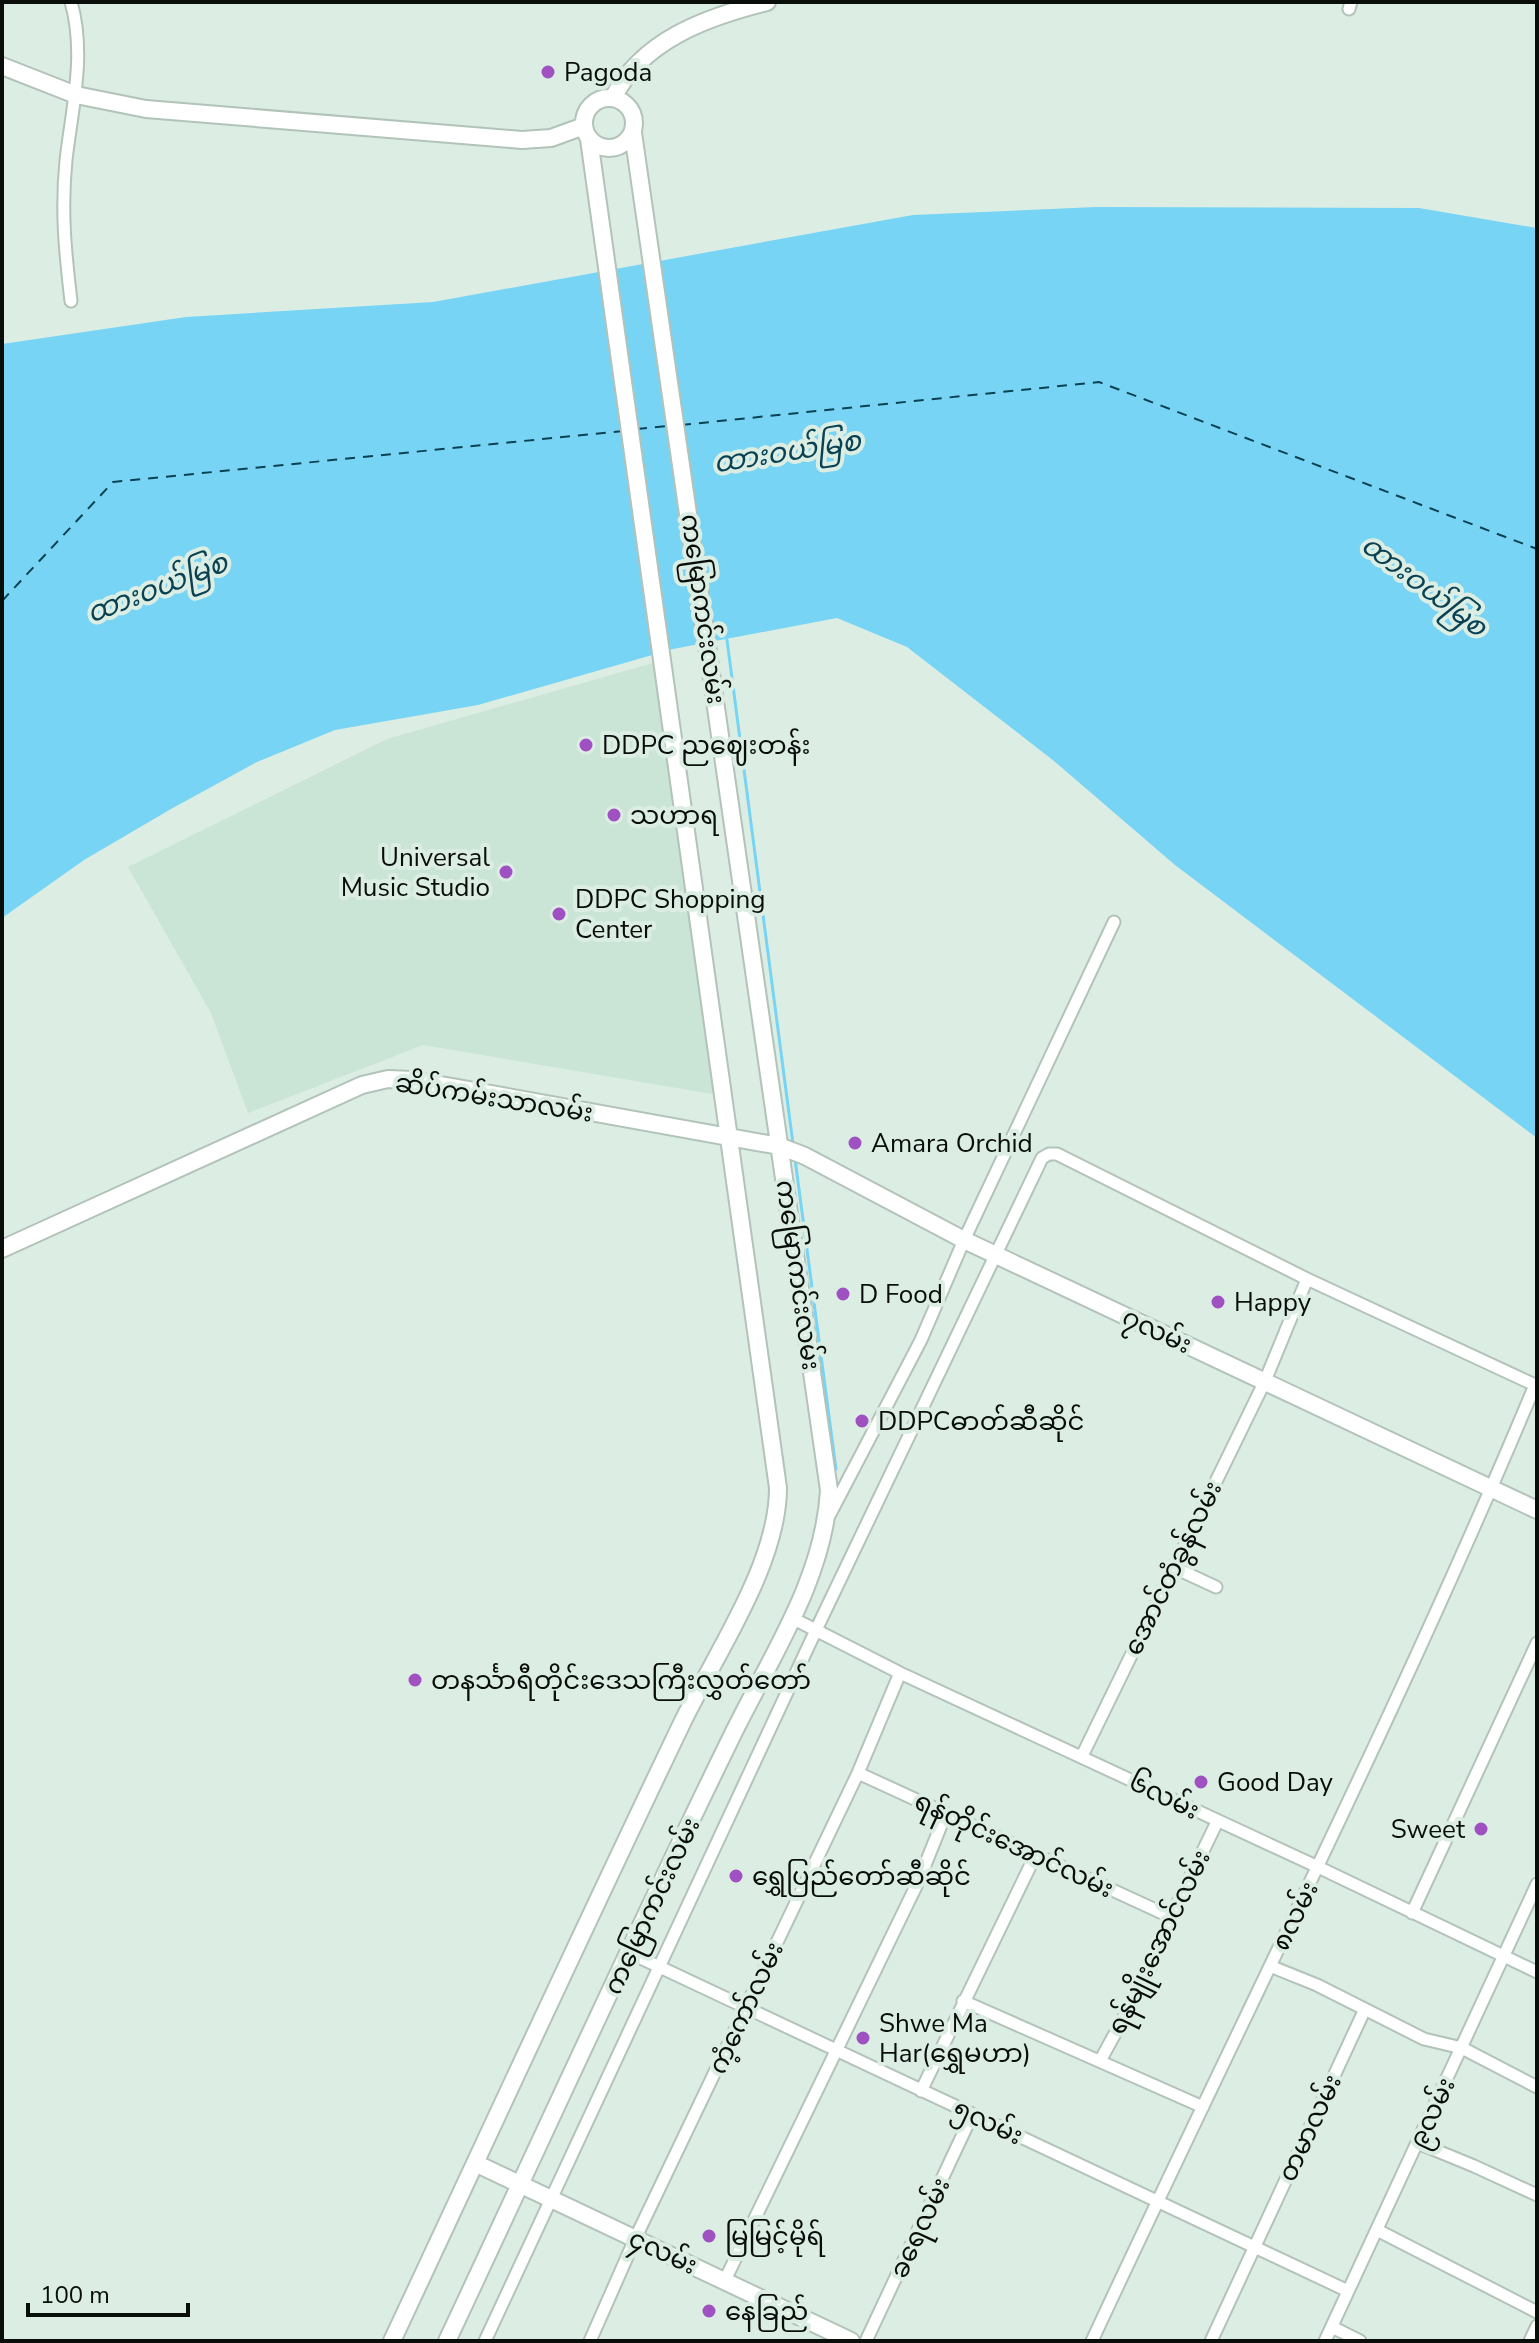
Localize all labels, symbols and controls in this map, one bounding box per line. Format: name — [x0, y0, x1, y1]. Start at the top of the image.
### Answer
place label: Pagoda — [564, 55, 652, 90]
marker: Pagoda — [539, 63, 557, 81]
water label: ထားဝယ်မြစ — [711, 420, 865, 486]
street label: ကမြောကင်းလမ်း — [669, 512, 734, 707]
water label: ထားဝယ်မြစ — [1351, 525, 1496, 650]
water label: ထားဝယ်မြစ — [80, 542, 236, 636]
place label: DDPC ညဈေးတန်း — [602, 728, 811, 766]
marker: DDPC ညဈေးတန်း — [577, 736, 595, 754]
place label: သဟာရ — [630, 798, 719, 836]
marker: သဟာရ — [605, 806, 623, 824]
place label: Universal Music Studio — [341, 840, 490, 905]
marker: Universal Music Studio — [497, 863, 515, 881]
place label: DDPC Shopping Center — [575, 882, 766, 947]
marker: DDPC Shopping Center — [550, 905, 568, 923]
street label: ဆိပ်ကမ်းသာလမ်း — [393, 1065, 595, 1131]
place label: Amara Orchid — [871, 1126, 1033, 1161]
marker: Amara Orchid — [846, 1134, 864, 1152]
street label: ကမြောကင်းလမ်း — [764, 1178, 829, 1373]
place label: D Food — [859, 1277, 943, 1312]
marker: D Food — [834, 1285, 852, 1303]
place label: Happy — [1234, 1285, 1312, 1320]
marker: Happy — [1209, 1293, 1227, 1311]
street label: ၇လမ်း — [1115, 1300, 1197, 1365]
place label: DDPCဓာတ်ဆီဆိုင် — [878, 1404, 1084, 1442]
marker: DDPCဓာတ်ဆီဆိုင် — [853, 1412, 871, 1430]
street label: အောင်တံခွန်လမ်း — [1116, 1475, 1233, 1662]
place label: တနင်္သာရီတိုင်းဒေသကြီးလွှတ်တော် — [431, 1663, 811, 1701]
marker: တနင်္သာရီတိုင်းဒေသကြီးလွှတ်တော် — [406, 1671, 424, 1689]
street label: ၆လမ်း — [1123, 1764, 1205, 1828]
place label: Good Day — [1217, 1765, 1334, 1800]
marker: Good Day — [1192, 1773, 1210, 1791]
street label: ရန်တိုင်းအောင်လမ်း — [907, 1783, 1119, 1909]
street label: ကမြောကင်းလမ်း — [596, 1812, 711, 2001]
place label: Sweet — [1391, 1812, 1466, 1847]
marker: Sweet — [1472, 1820, 1490, 1838]
street label: ရန်မျိုးအောင်လမ်း — [1099, 1844, 1222, 2041]
place label: ရွှေပြည်တော်ဆီဆိုင် — [752, 1859, 971, 1897]
marker: ရွှေပြည်တော်ဆီဆိုင် — [727, 1867, 745, 1885]
street label: ၈လမ်း — [1263, 1876, 1327, 1956]
street label: ကံ့ကော်လမ်း — [700, 1936, 792, 2080]
place label: Shwe Ma Har(‌‌ရွှေမဟာ) — [879, 2006, 1031, 2074]
marker: Shwe Ma Har(‌‌ရွှေမဟာ) — [854, 2029, 872, 2047]
street label: တမာလမ်း — [1270, 2069, 1350, 2187]
street label: ၉လမ်း — [1400, 2072, 1466, 2155]
street label: ၅လမ်း — [946, 2091, 1029, 2156]
street label: ခရေလမ်း — [881, 2172, 961, 2285]
place label: မြမြင့်မိုရ် — [725, 2219, 826, 2257]
street label: ၄လမ်း — [622, 2221, 703, 2286]
marker: မြမြင့်မိုရ် — [700, 2227, 718, 2245]
scale bar — [28, 2267, 188, 2317]
text: 100 m — [40, 2279, 110, 2311]
place label: နေခြည် — [725, 2294, 808, 2332]
marker: နေခြည် — [700, 2302, 718, 2320]

